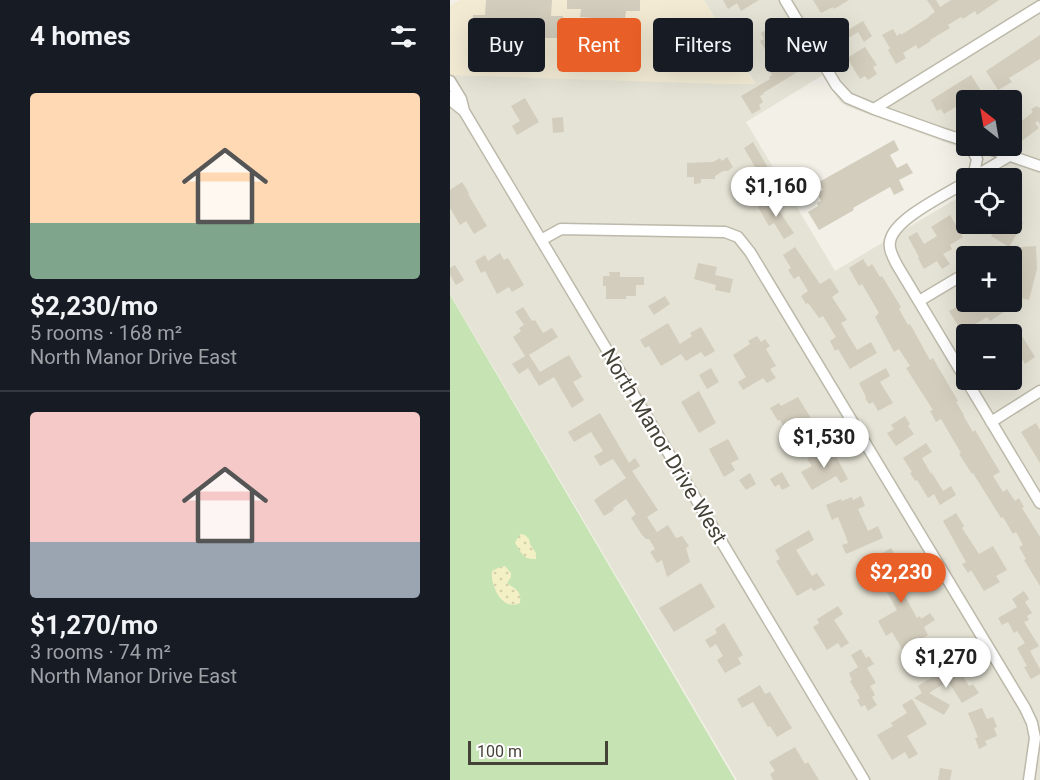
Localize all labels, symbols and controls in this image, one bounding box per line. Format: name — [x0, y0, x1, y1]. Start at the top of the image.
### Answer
chip: Buy — [468, 18, 545, 72]
chip: Rent — [557, 18, 641, 72]
chip: Filters — [653, 18, 753, 72]
chip: New — [765, 18, 849, 72]
icon: filters — [387, 20, 420, 53]
text: 4 homes — [30, 21, 131, 51]
north arrow — [956, 90, 1022, 156]
map controls — [956, 90, 1022, 390]
icon: home — [171, 132, 279, 240]
pin: $1,160 — [727, 167, 825, 218]
button: locate — [956, 168, 1022, 234]
text: $1,160 — [745, 174, 807, 198]
button: + — [956, 246, 1022, 312]
text: $2,230/mo — [30, 291, 158, 321]
text: 5 rooms · 168 m² — [30, 321, 182, 345]
button: − — [956, 324, 1022, 390]
street label: North Manor Drive West — [596, 344, 732, 548]
text: North Manor Drive East — [30, 345, 237, 369]
pin: $1,530 — [775, 418, 873, 469]
text: $1,530 — [793, 425, 855, 449]
icon: home — [171, 451, 279, 559]
pin: $2,230 — [852, 553, 950, 604]
text: $2,230 — [870, 560, 932, 584]
text: $1,270/mo — [30, 610, 158, 640]
pin: $1,270 — [897, 638, 995, 689]
text: 3 rooms · 74 m² — [30, 640, 171, 664]
text: $1,270 — [915, 645, 977, 669]
text: North Manor Drive East — [30, 664, 237, 688]
scale bar — [468, 738, 608, 766]
text: 100 m — [477, 742, 522, 761]

